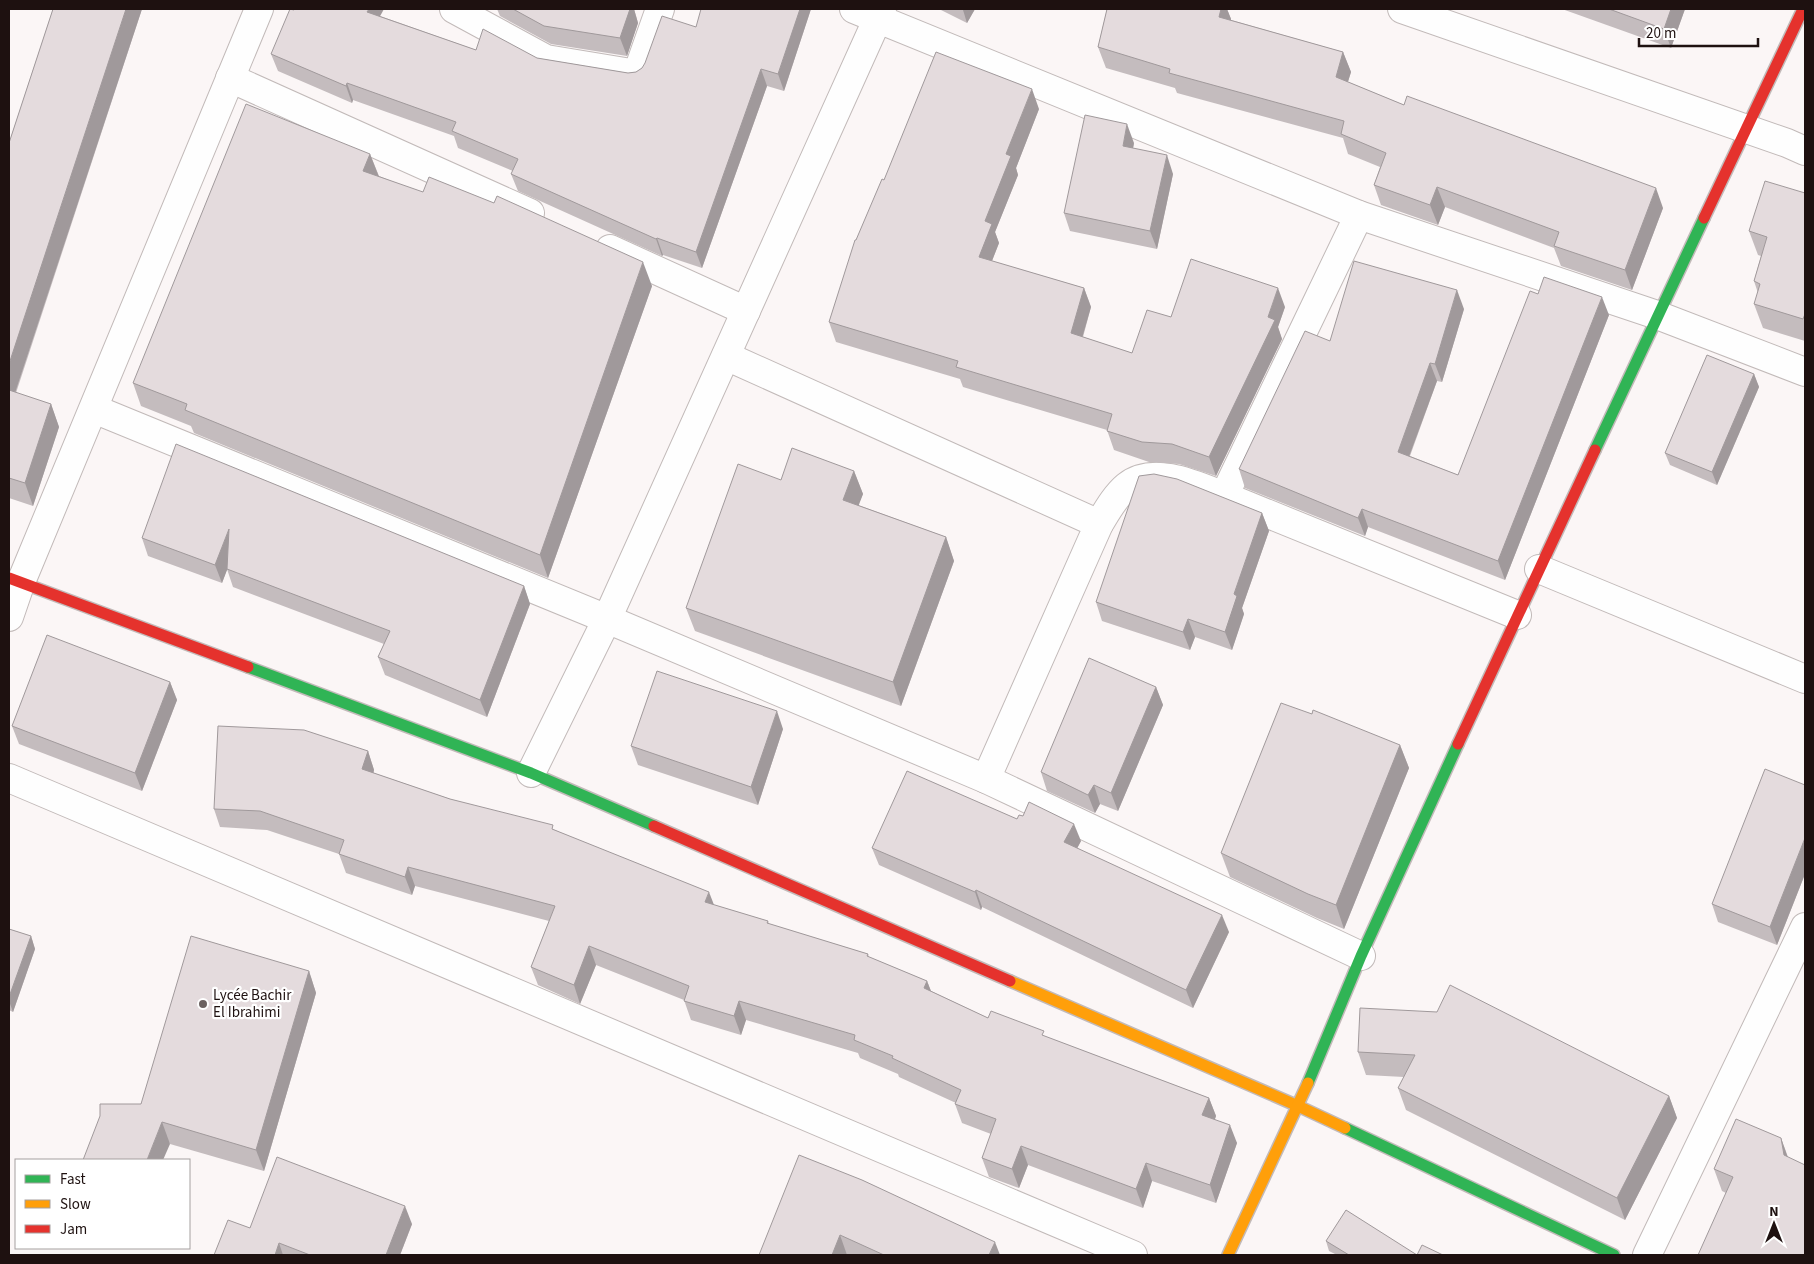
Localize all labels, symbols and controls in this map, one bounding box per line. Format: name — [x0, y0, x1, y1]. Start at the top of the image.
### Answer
scale bar — [1639, 15, 1758, 47]
text: 20 m — [1646, 23, 1676, 44]
place label: Lycée Bachir El Ibrahimi — [213, 985, 292, 1023]
marker: Lycée Bachir El Ibrahimi — [197, 998, 209, 1010]
legend — [15, 1159, 190, 1249]
text: Fast — [60, 1169, 86, 1190]
text: Slow — [60, 1194, 91, 1215]
north arrow — [1749, 1199, 1799, 1249]
text: N — [1769, 1202, 1779, 1222]
text: Jam — [60, 1219, 87, 1240]

